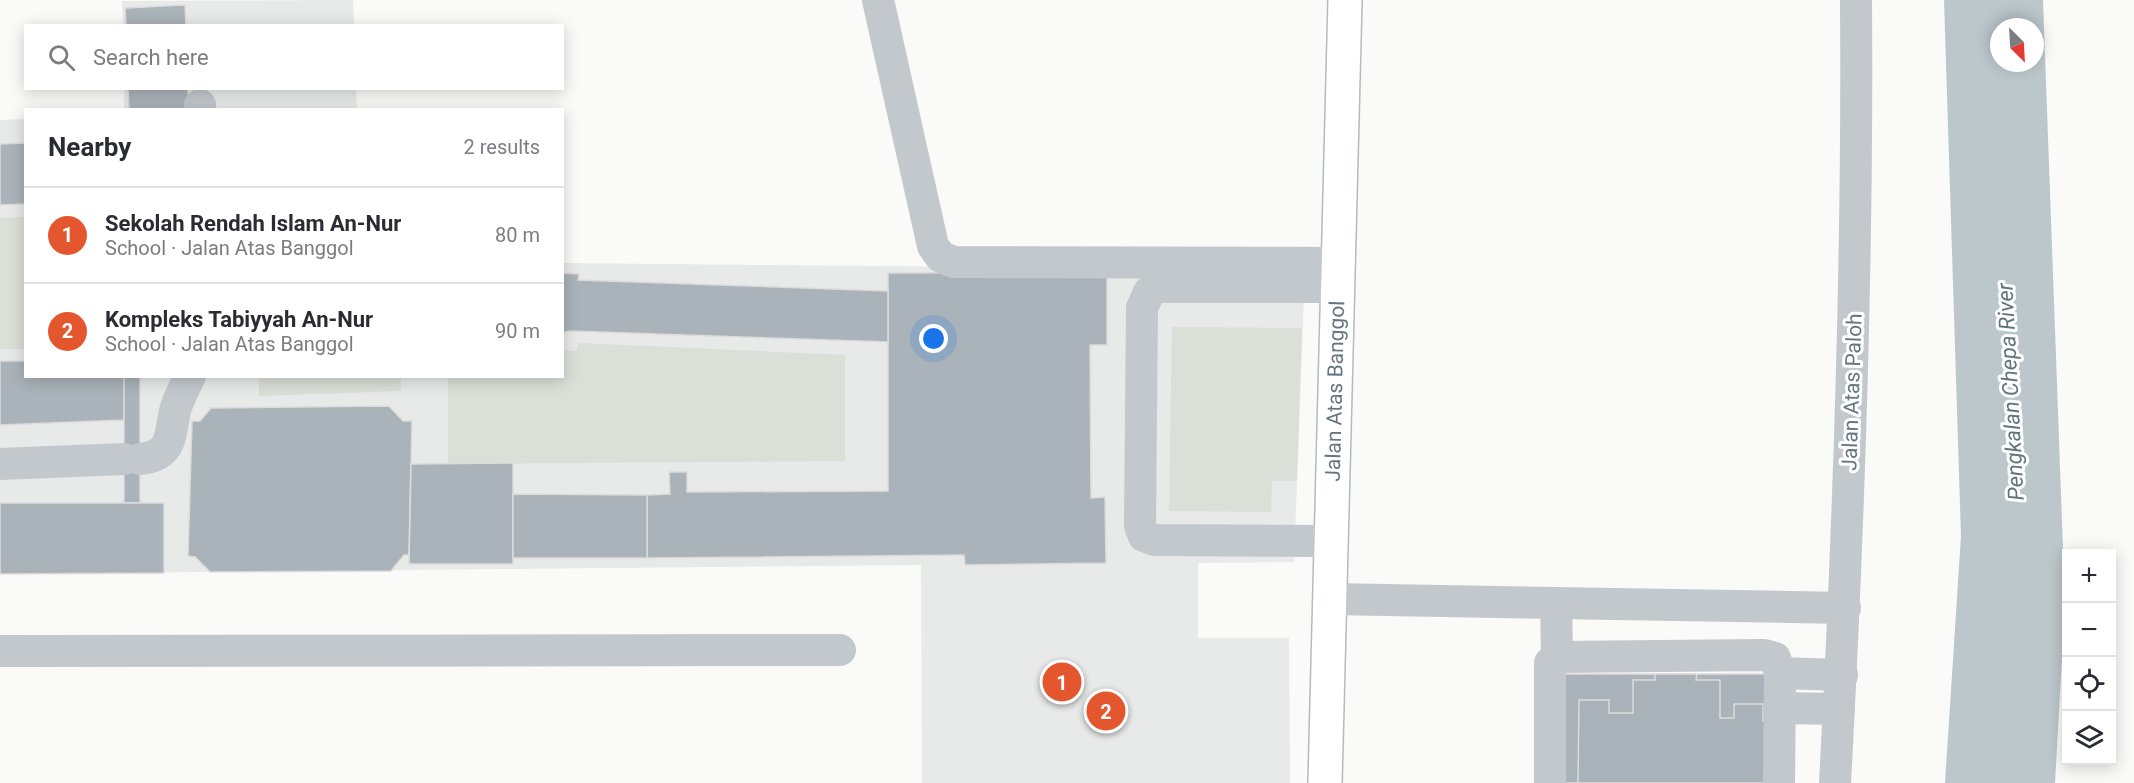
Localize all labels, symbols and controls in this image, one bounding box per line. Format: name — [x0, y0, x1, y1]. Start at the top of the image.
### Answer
north arrow — [1990, 18, 2044, 72]
search box — [24, 24, 564, 90]
icon: search — [45, 41, 78, 74]
text: Search here — [93, 45, 209, 70]
text: Nearby — [48, 132, 131, 162]
text: 2 results — [464, 135, 540, 159]
text: Sekolah Rendah Islam An-Nur — [105, 211, 401, 236]
text: 1 — [62, 223, 73, 247]
text: 80 m — [495, 223, 540, 247]
text: School · Jalan Atas Banggol — [105, 236, 354, 260]
water label: Pengkalan Chepa River — [1992, 282, 2029, 501]
street label: Jalan Atas Banggol — [1321, 300, 1349, 482]
text: Kompleks Tabiyyah An-Nur — [105, 307, 373, 332]
street label: Jalan Atas Paloh — [1837, 313, 1867, 471]
text: 2 — [62, 319, 73, 343]
text: 90 m — [495, 319, 540, 343]
your location — [919, 324, 948, 353]
text: School · Jalan Atas Banggol — [105, 332, 354, 356]
map controls — [2062, 549, 2116, 765]
button: + — [2062, 549, 2116, 603]
button: − — [2062, 603, 2116, 657]
button: locate — [2062, 657, 2116, 711]
pin: 1 — [1042, 660, 1082, 704]
pin: 2 — [1086, 688, 1126, 734]
button: layers — [2062, 711, 2116, 765]

